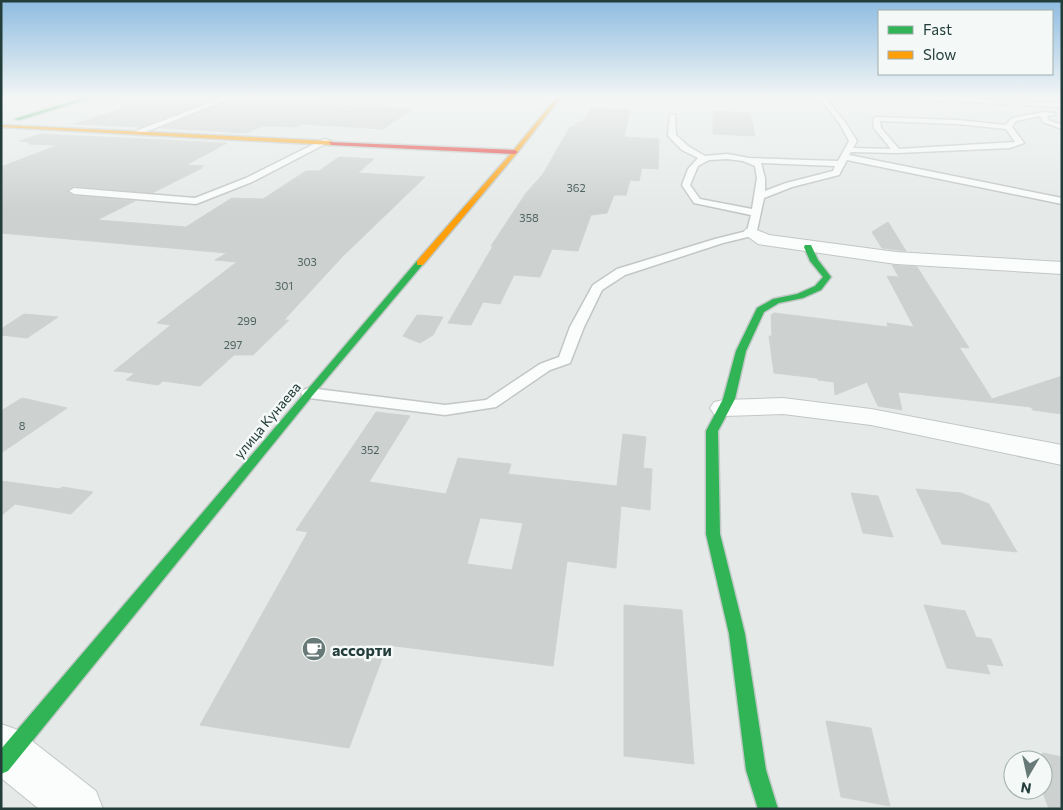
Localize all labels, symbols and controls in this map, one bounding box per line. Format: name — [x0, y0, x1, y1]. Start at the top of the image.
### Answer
legend — [878, 10, 1053, 75]
text: Fast — [923, 20, 952, 38]
text: Slow — [923, 45, 956, 63]
house number: 362 — [566, 181, 586, 194]
house number: 358 — [519, 211, 539, 224]
house number: 303 — [297, 255, 317, 268]
house number: 301 — [275, 279, 293, 292]
house number: 299 — [237, 314, 257, 327]
house number: 297 — [224, 338, 242, 351]
street label: улица Кунаева — [230, 378, 304, 462]
house number: 8 — [19, 419, 26, 432]
house number: 352 — [361, 443, 379, 456]
cafe icon: ассорти — [301, 636, 327, 662]
place label: ассорти — [332, 640, 392, 659]
north arrow — [1003, 750, 1053, 800]
text: N — [1019, 779, 1032, 798]

